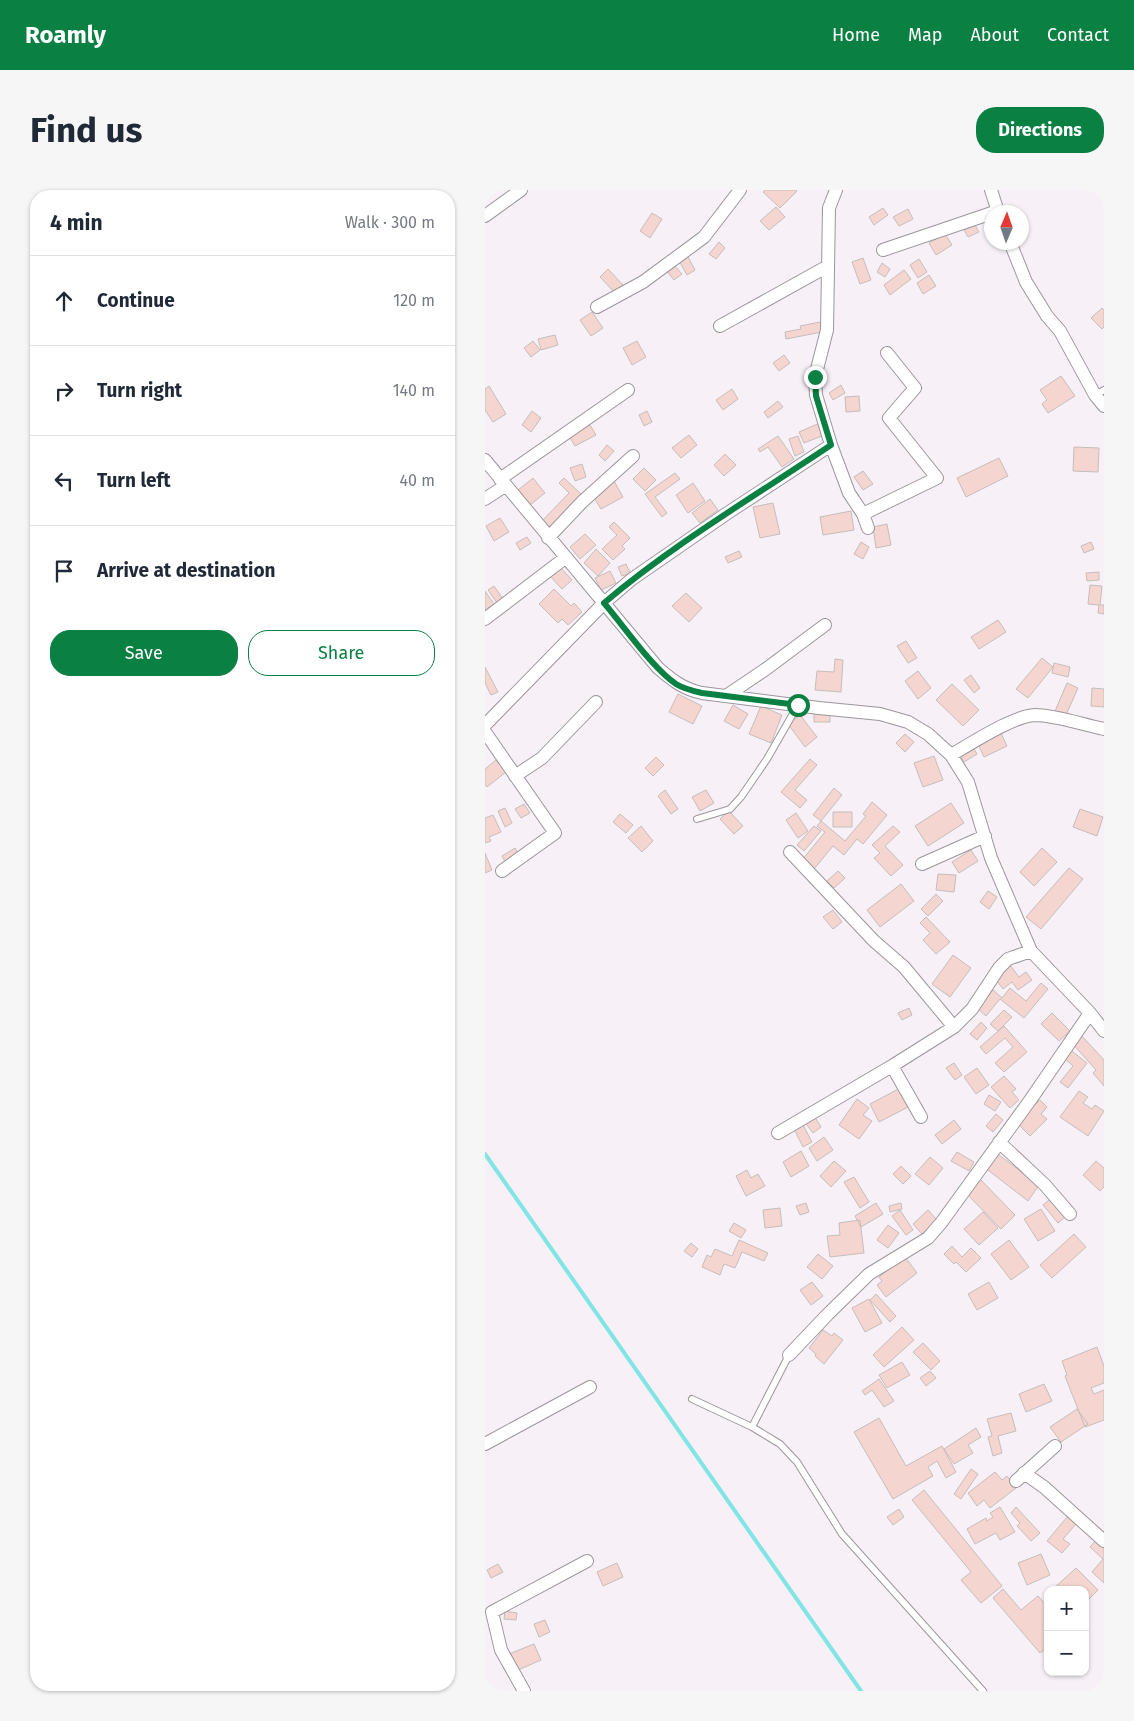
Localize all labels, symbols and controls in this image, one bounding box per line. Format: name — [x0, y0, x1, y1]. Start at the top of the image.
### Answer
text: Roamly — [25, 21, 106, 49]
text: Home — [832, 24, 880, 46]
text: Map — [908, 24, 942, 46]
text: About — [970, 24, 1019, 46]
text: Contact — [1047, 24, 1109, 46]
button: Directions — [976, 107, 1104, 153]
text: Find us — [30, 109, 142, 151]
north arrow — [984, 205, 1029, 250]
text: 4 min — [50, 210, 103, 236]
text: Walk · 300 m — [345, 213, 435, 232]
icon: ahead — [50, 287, 78, 315]
text: Continue — [97, 289, 175, 312]
text: 120 m — [393, 291, 435, 310]
route end — [804, 366, 827, 389]
icon: right — [50, 377, 78, 405]
text: Turn right — [97, 379, 182, 402]
text: 140 m — [393, 381, 435, 400]
icon: left — [50, 467, 78, 495]
text: Turn left — [97, 469, 171, 492]
text: 40 m — [400, 471, 435, 490]
icon: arrive — [50, 557, 78, 585]
text: Arrive at destination — [97, 559, 276, 582]
button: Save — [50, 630, 238, 676]
button: Share — [248, 630, 435, 676]
route start — [787, 694, 810, 717]
map controls — [1044, 1586, 1089, 1676]
button: + — [1044, 1586, 1089, 1631]
button: − — [1044, 1631, 1089, 1676]

